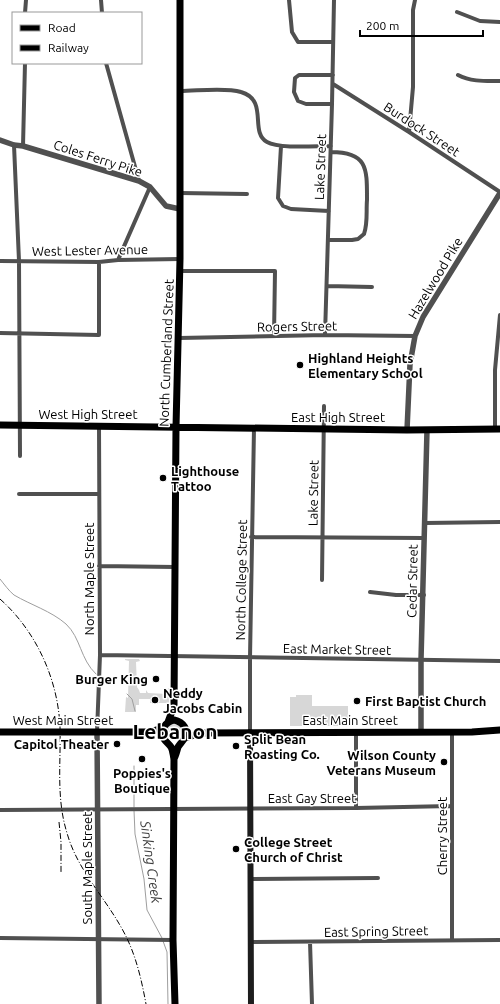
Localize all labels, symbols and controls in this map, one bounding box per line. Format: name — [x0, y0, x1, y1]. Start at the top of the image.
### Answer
legend — [12, 12, 142, 64]
scale bar — [360, 12, 483, 38]
text: 200 m — [366, 19, 399, 32]
text: Road — [48, 21, 76, 34]
text: Railway — [48, 41, 89, 54]
street label: Burdock Street — [381, 99, 463, 159]
street label: Lake Street — [312, 134, 328, 200]
street label: Coles Ferry Pike — [52, 137, 144, 179]
street label: Hazelwood Pike — [405, 235, 465, 321]
street label: West Lester Avenue — [32, 242, 148, 258]
street label: North Cumberland Street — [156, 279, 176, 427]
street label: Rogers Street — [257, 318, 337, 334]
place label: Highland Heights Elementary School — [308, 351, 423, 380]
marker: Highland Heights Elementary School — [295, 360, 305, 370]
street label: West High Street — [38, 407, 138, 421]
street label: East High Street — [291, 410, 385, 424]
street label: Lake Street — [305, 460, 321, 526]
place label: Lighthouse Tattoo — [171, 464, 239, 493]
marker: Lighthouse Tattoo — [158, 473, 168, 483]
street label: North College Street — [233, 519, 249, 641]
street label: North Maple Street — [82, 523, 96, 635]
street label: Cedar Street — [404, 544, 420, 618]
street label: East Market Street — [283, 641, 391, 657]
place label: Burger King — [75, 672, 148, 686]
marker: Burger King — [151, 674, 161, 684]
place label: Neddy Jacobs Cabin — [163, 686, 242, 715]
place label: First Baptist Church — [365, 694, 486, 708]
marker: Neddy Jacobs Cabin — [150, 695, 160, 705]
marker: First Baptist Church — [352, 696, 362, 706]
street label: West Main Street — [13, 713, 113, 727]
street label: East Main Street — [302, 713, 398, 727]
district label: Lebanon — [133, 719, 217, 743]
place label: Split Bean Roasting Co. — [244, 732, 320, 761]
place label: Capitol Theater — [14, 737, 110, 751]
marker: Capitol Theater — [112, 739, 122, 749]
marker: Split Bean Roasting Co. — [231, 741, 241, 751]
place label: Wilson County Veterans Museum — [326, 748, 436, 777]
marker: Poppies's Boutique — [137, 754, 147, 764]
marker: Wilson County Veterans Museum — [439, 757, 449, 767]
place label: Poppies's Boutique — [113, 766, 171, 795]
street label: East Gay Street — [268, 791, 356, 805]
street label: Cherry Street — [435, 797, 449, 875]
street label: South Maple Street — [80, 812, 94, 924]
water label: Sinking Creek — [137, 819, 165, 905]
place label: College Street Church of Christ — [244, 835, 343, 864]
marker: College Street Church of Christ — [231, 844, 241, 854]
street label: East Spring Street — [324, 923, 428, 939]

